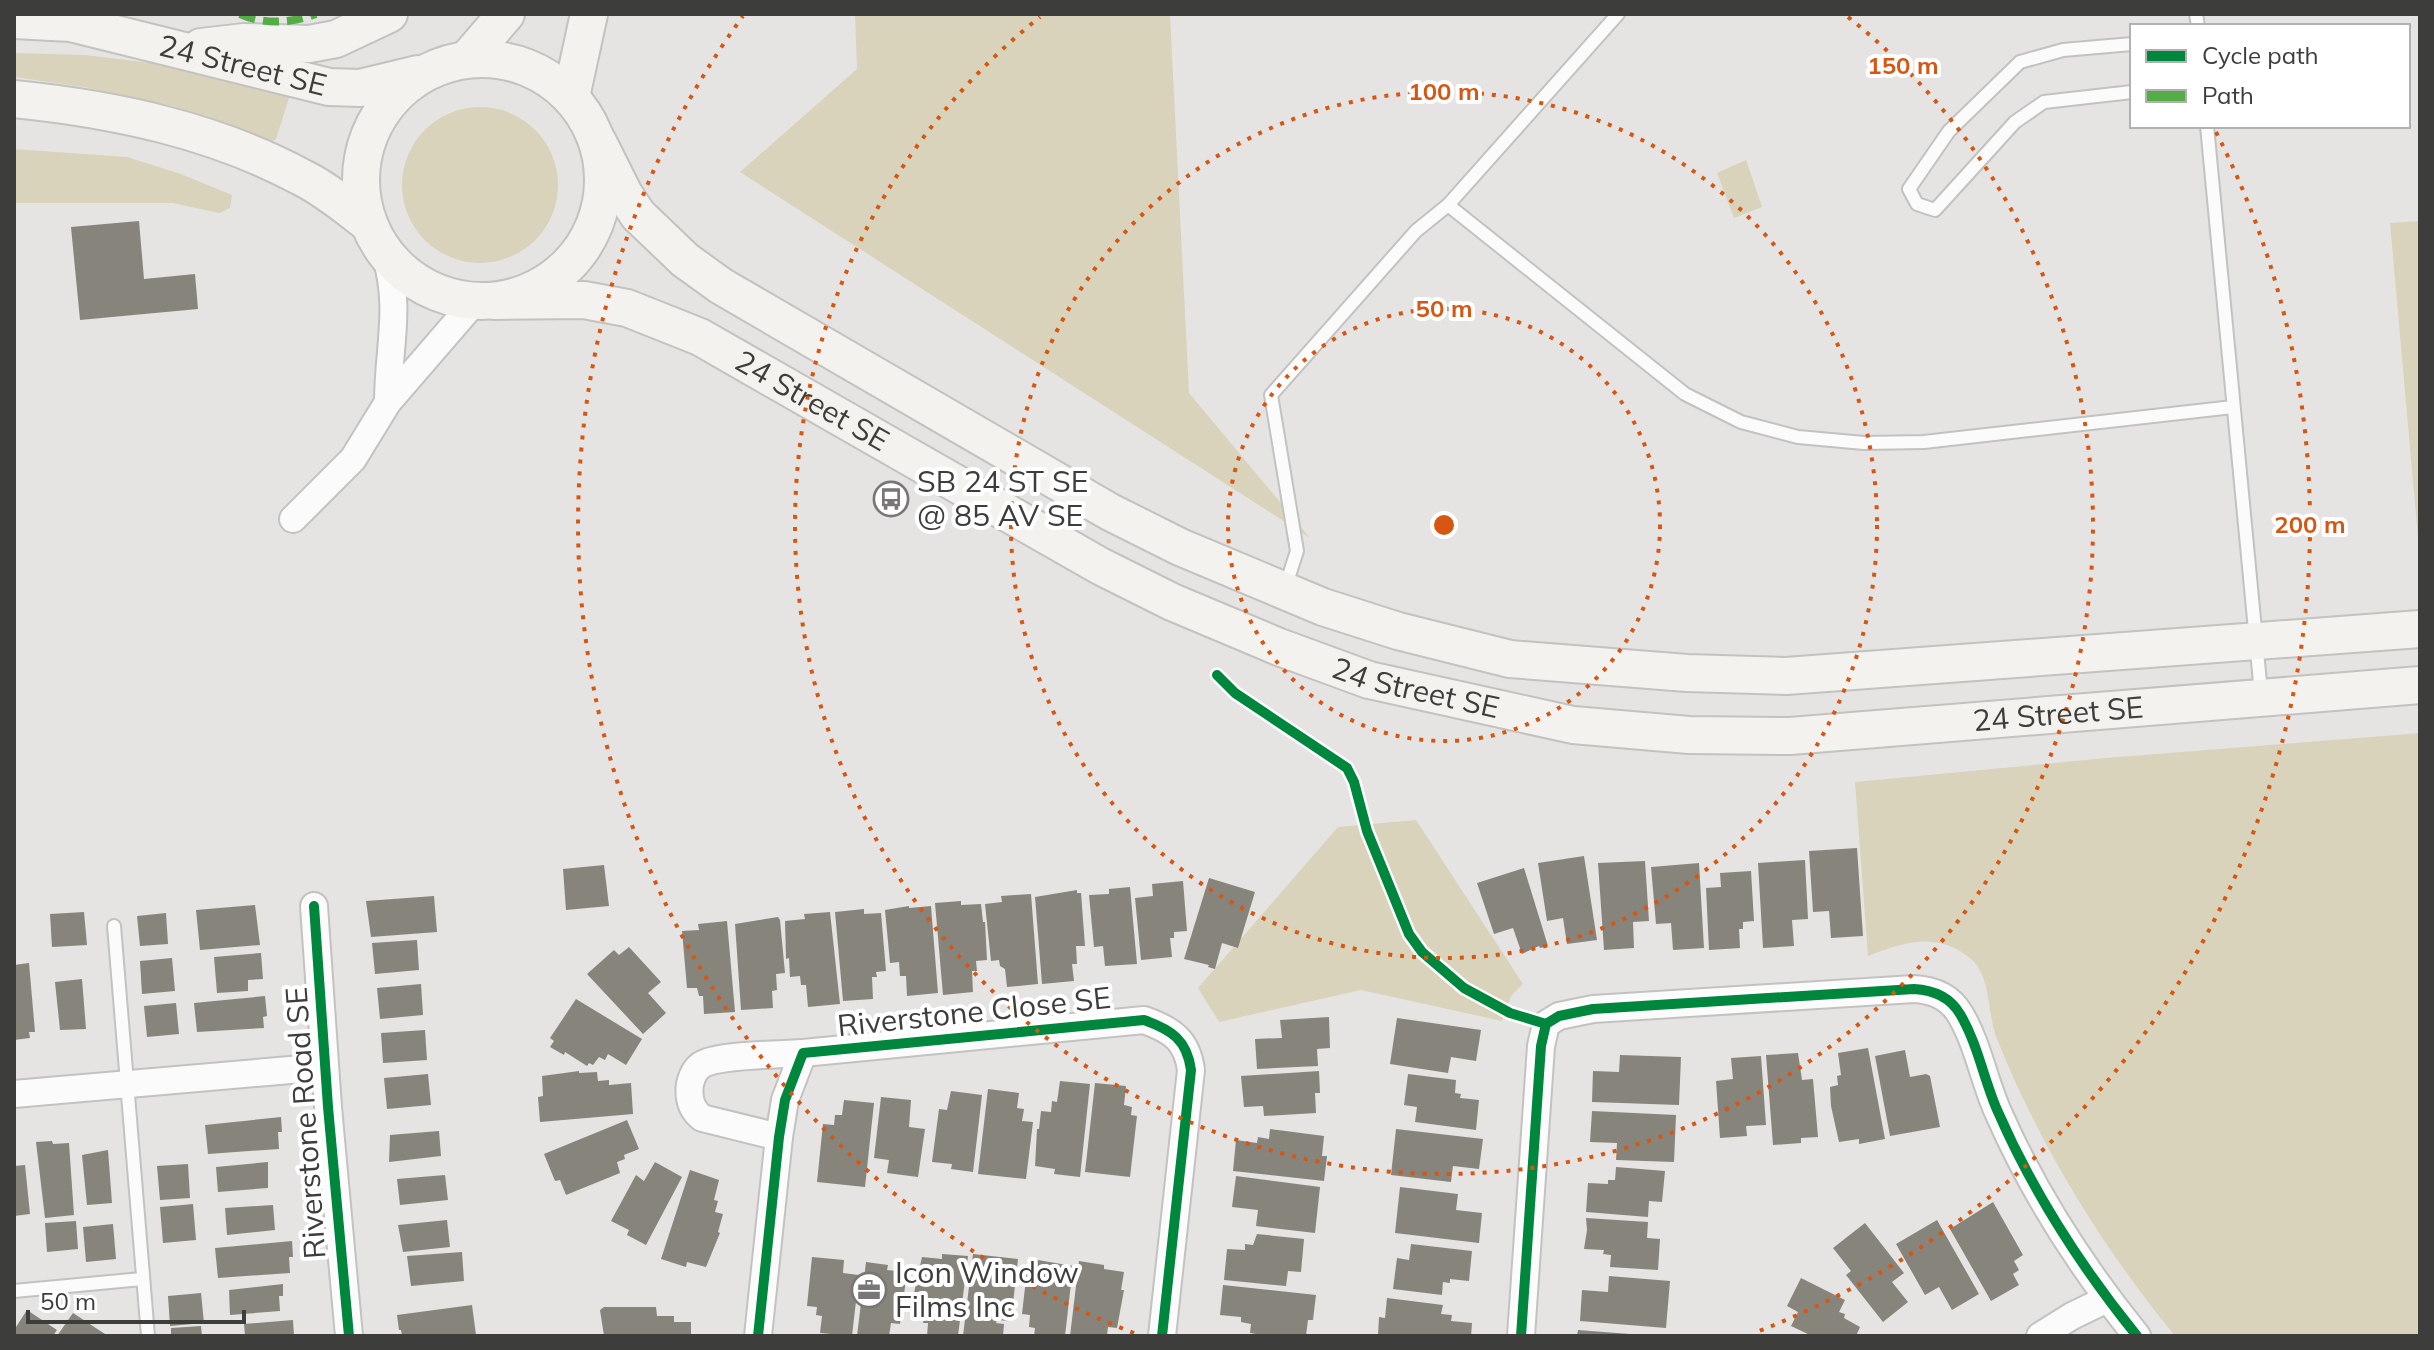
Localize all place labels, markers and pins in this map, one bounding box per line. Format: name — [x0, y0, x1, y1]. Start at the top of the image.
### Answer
place label: SB 24 ST SE @ 85 AV SE — [917, 462, 1088, 534]
bus stop icon: SB 24 ST SE @ 85 AV SE — [872, 480, 910, 518]
centre of rings — [1430, 511, 1458, 539]
place label: Icon Window Films Inc — [895, 1253, 1079, 1325]
office icon: Icon Window Films Inc — [850, 1271, 888, 1309]

